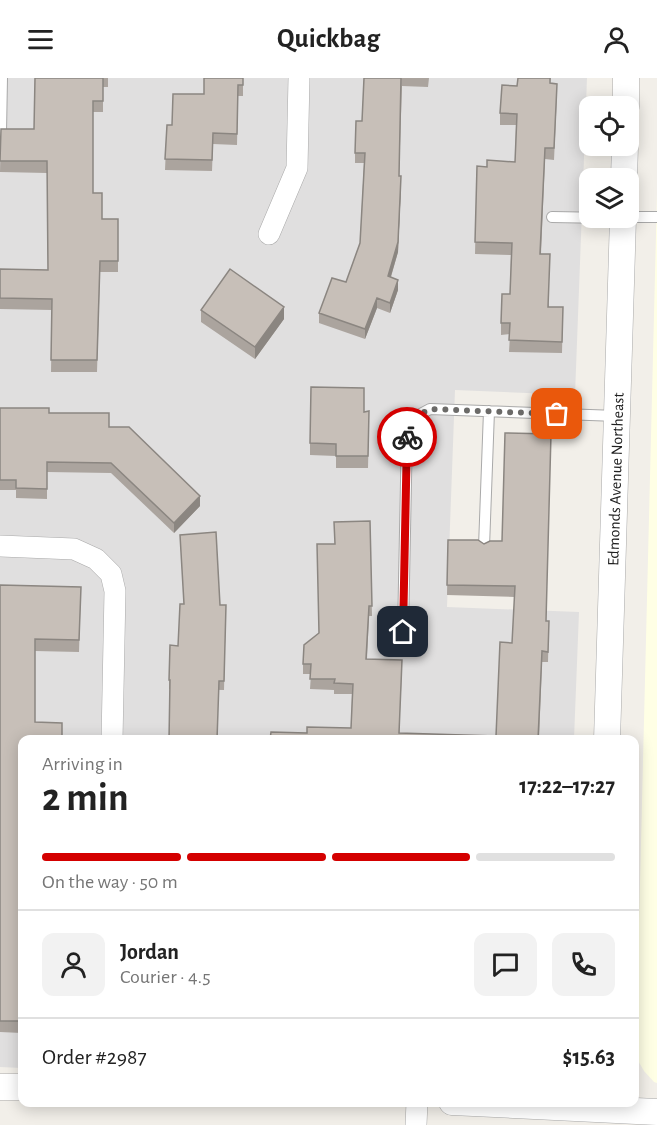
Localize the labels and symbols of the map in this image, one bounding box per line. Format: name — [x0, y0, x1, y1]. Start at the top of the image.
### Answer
pin — [531, 388, 582, 439]
street label: Edmonds Avenue Northeast — [605, 392, 627, 566]
courier — [377, 407, 437, 467]
pin — [377, 606, 428, 657]

